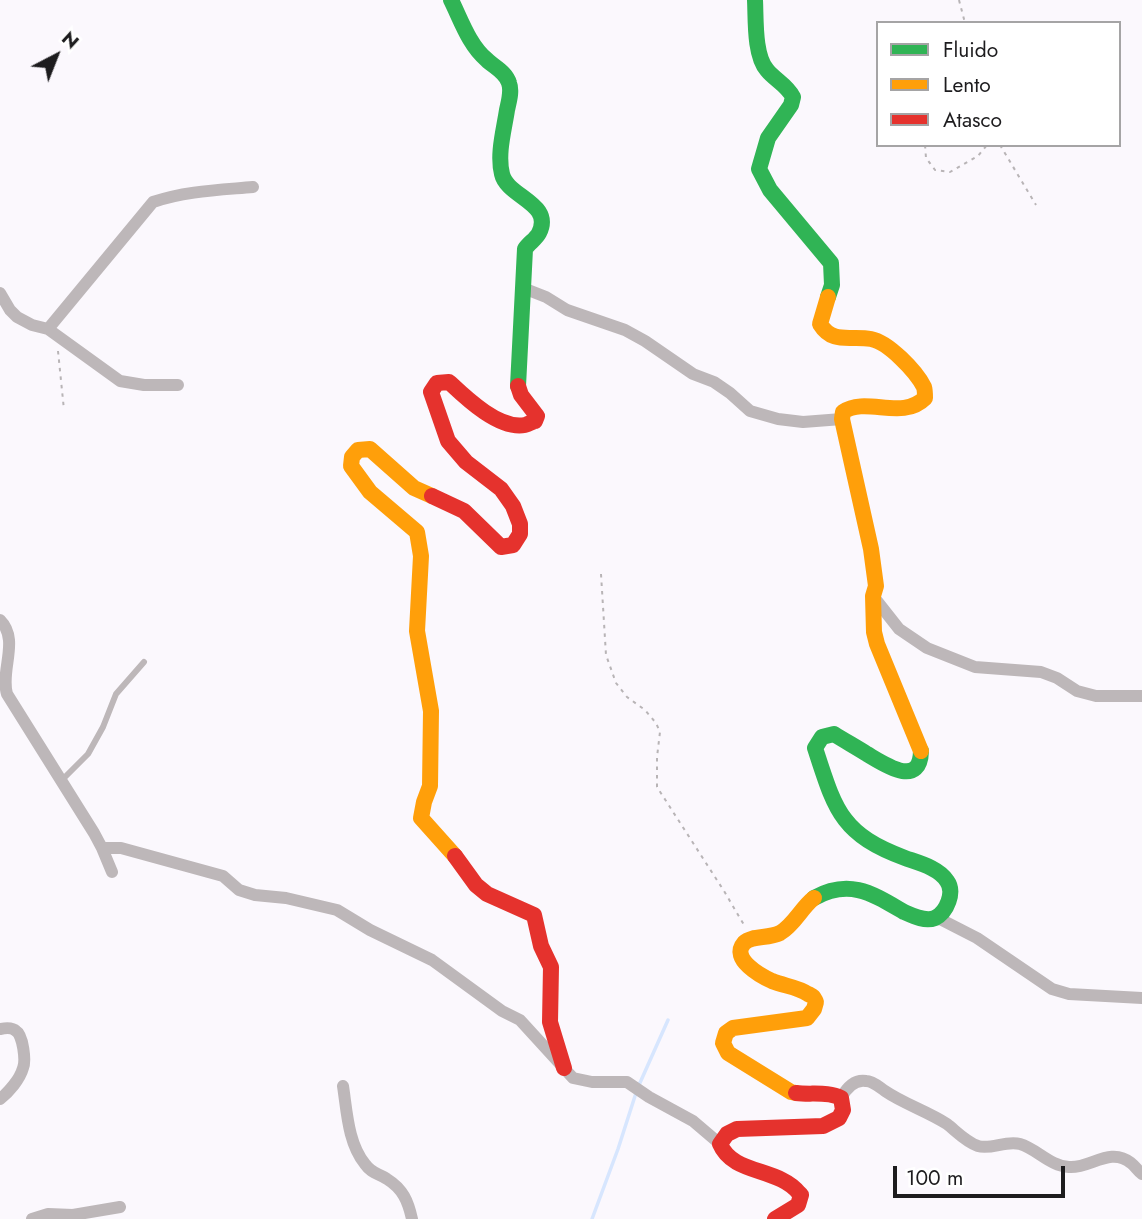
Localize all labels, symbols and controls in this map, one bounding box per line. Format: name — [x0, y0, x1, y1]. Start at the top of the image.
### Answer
north arrow — [21, 21, 91, 91]
legend — [876, 21, 1121, 147]
text: N — [56, 25, 85, 55]
text: Fluido — [943, 35, 998, 65]
text: Lento — [943, 70, 991, 100]
text: Atasco — [943, 105, 1002, 135]
scale bar — [897, 1152, 1068, 1196]
text: 100 m — [906, 1163, 963, 1193]

